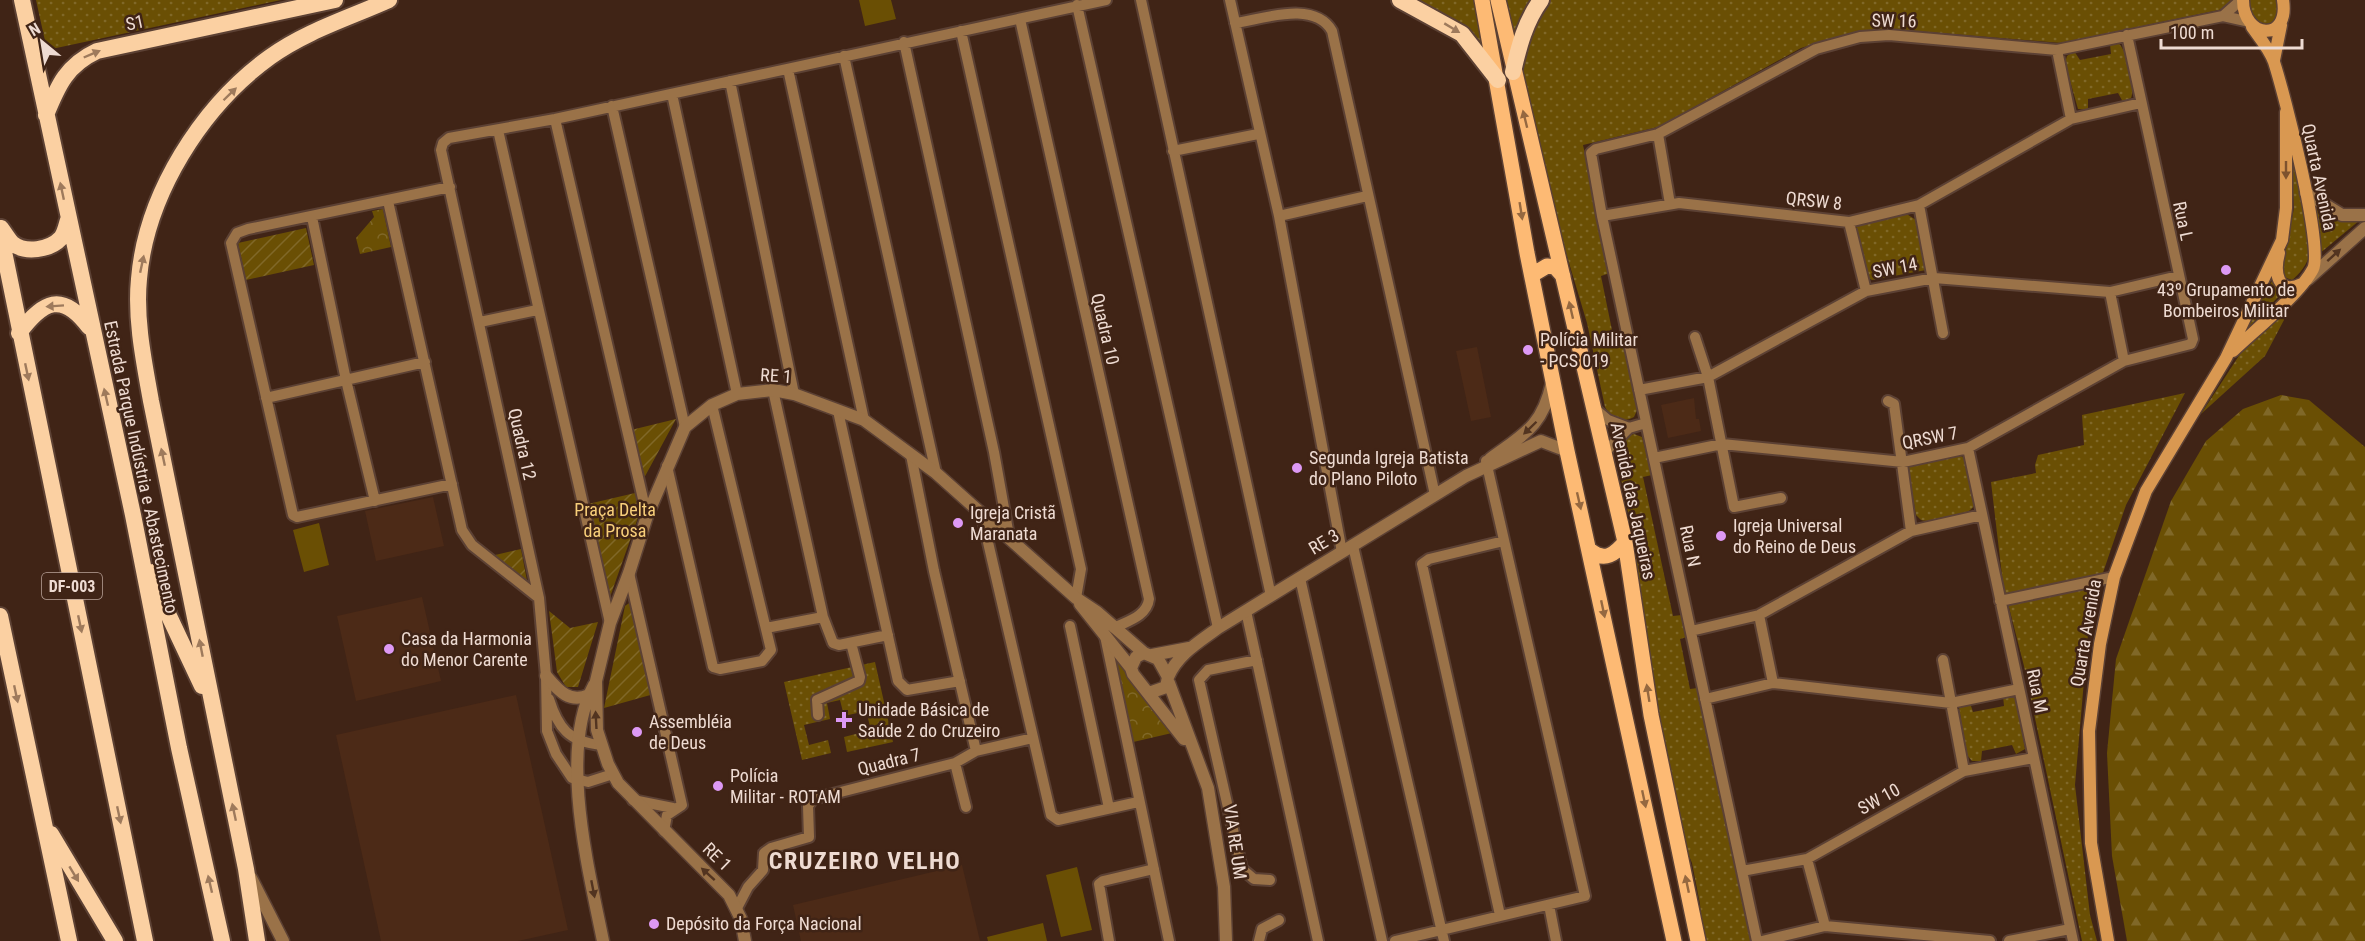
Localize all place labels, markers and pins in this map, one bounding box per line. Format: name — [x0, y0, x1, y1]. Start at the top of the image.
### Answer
marker: 43º Grupamento de Bombeiros Militar — [2219, 263, 2233, 277]
place label: 43º Grupamento de Bombeiros Militar — [2157, 279, 2295, 321]
place label: Polícia Militar - PCS 019 — [1540, 329, 1638, 371]
marker: Polícia Militar - PCS 019 — [1521, 343, 1535, 357]
place label: Segunda Igreja Batista do Plano Piloto — [1309, 447, 1469, 489]
marker: Segunda Igreja Batista do Plano Piloto — [1290, 461, 1304, 475]
place label: Igreja Cristã Maranata — [970, 502, 1056, 544]
place label: Igreja Universal do Reino de Deus — [1733, 515, 1856, 557]
marker: Igreja Cristã Maranata — [951, 516, 965, 530]
marker: Igreja Universal do Reino de Deus — [1714, 529, 1728, 543]
place label: Casa da Harmonia do Menor Carente — [401, 628, 532, 670]
marker: Casa da Harmonia do Menor Carente — [382, 642, 396, 656]
place label: Unidade Básica de Saúde 2 do Cruzeiro — [858, 699, 1000, 741]
place label: Assembléia de Deus — [649, 711, 732, 753]
marker: Unidade Básica de Saúde 2 do Cruzeiro — [835, 711, 853, 729]
marker: Assembléia de Deus — [630, 725, 644, 739]
place label: Polícia Militar - ROTAM — [730, 765, 841, 807]
marker: Polícia Militar - ROTAM — [711, 779, 725, 793]
place label: Depósito da Força Nacional — [666, 913, 862, 934]
marker: Depósito da Força Nacional — [647, 917, 661, 931]

